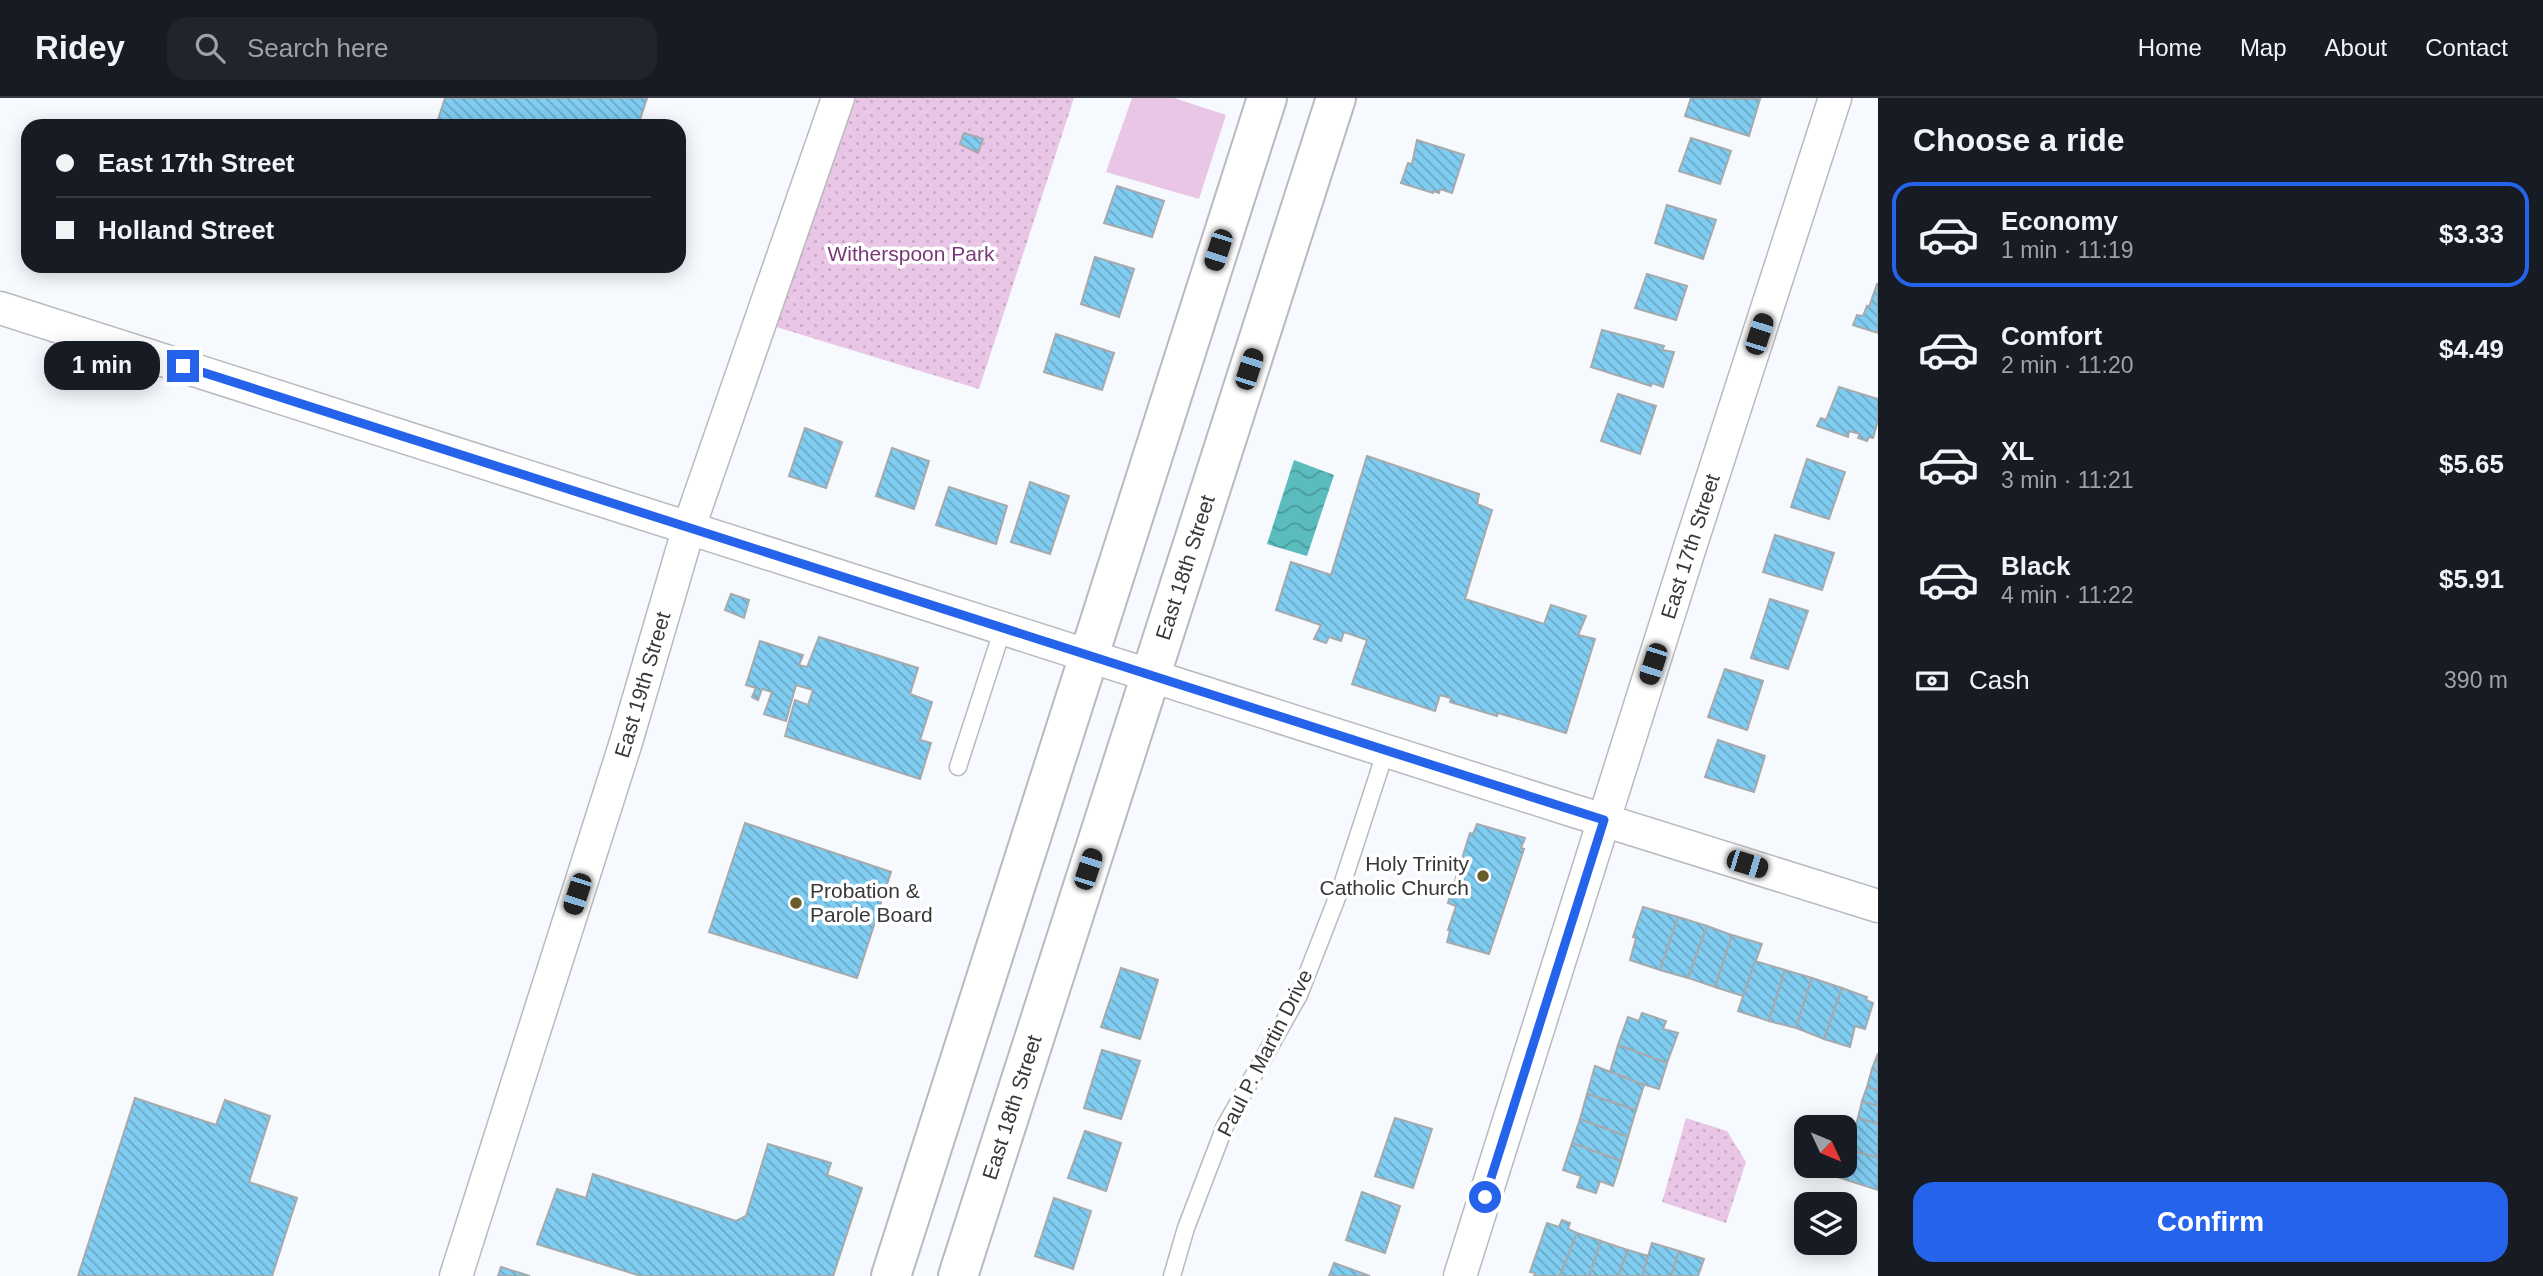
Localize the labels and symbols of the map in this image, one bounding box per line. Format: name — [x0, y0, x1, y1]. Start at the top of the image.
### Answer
car — [1202, 227, 1235, 273]
park label: Witherspoon Park — [828, 242, 995, 265]
car — [1743, 311, 1776, 357]
callout: 1 min — [43, 342, 158, 390]
car — [1233, 346, 1266, 392]
route end — [167, 350, 199, 382]
street label: East 17th Street — [1656, 471, 1724, 622]
street label: East 18th Street — [1151, 492, 1219, 643]
street label: East 19th Street — [610, 609, 675, 760]
car — [1637, 641, 1670, 687]
car — [1072, 846, 1105, 892]
car — [1724, 848, 1771, 880]
place label: Holy Trinity Catholic Church — [1320, 852, 1469, 899]
marker: Holy Trinity Catholic Church — [1475, 868, 1491, 884]
car — [561, 871, 594, 917]
place label: Probation & Parole Board — [810, 879, 933, 926]
marker: Probation & Parole Board — [788, 895, 804, 911]
street label: Paul P. Martin Drive — [1213, 966, 1317, 1140]
street label: East 18th Street — [978, 1032, 1046, 1183]
north arrow — [1794, 1115, 1857, 1178]
route start — [1469, 1181, 1501, 1213]

